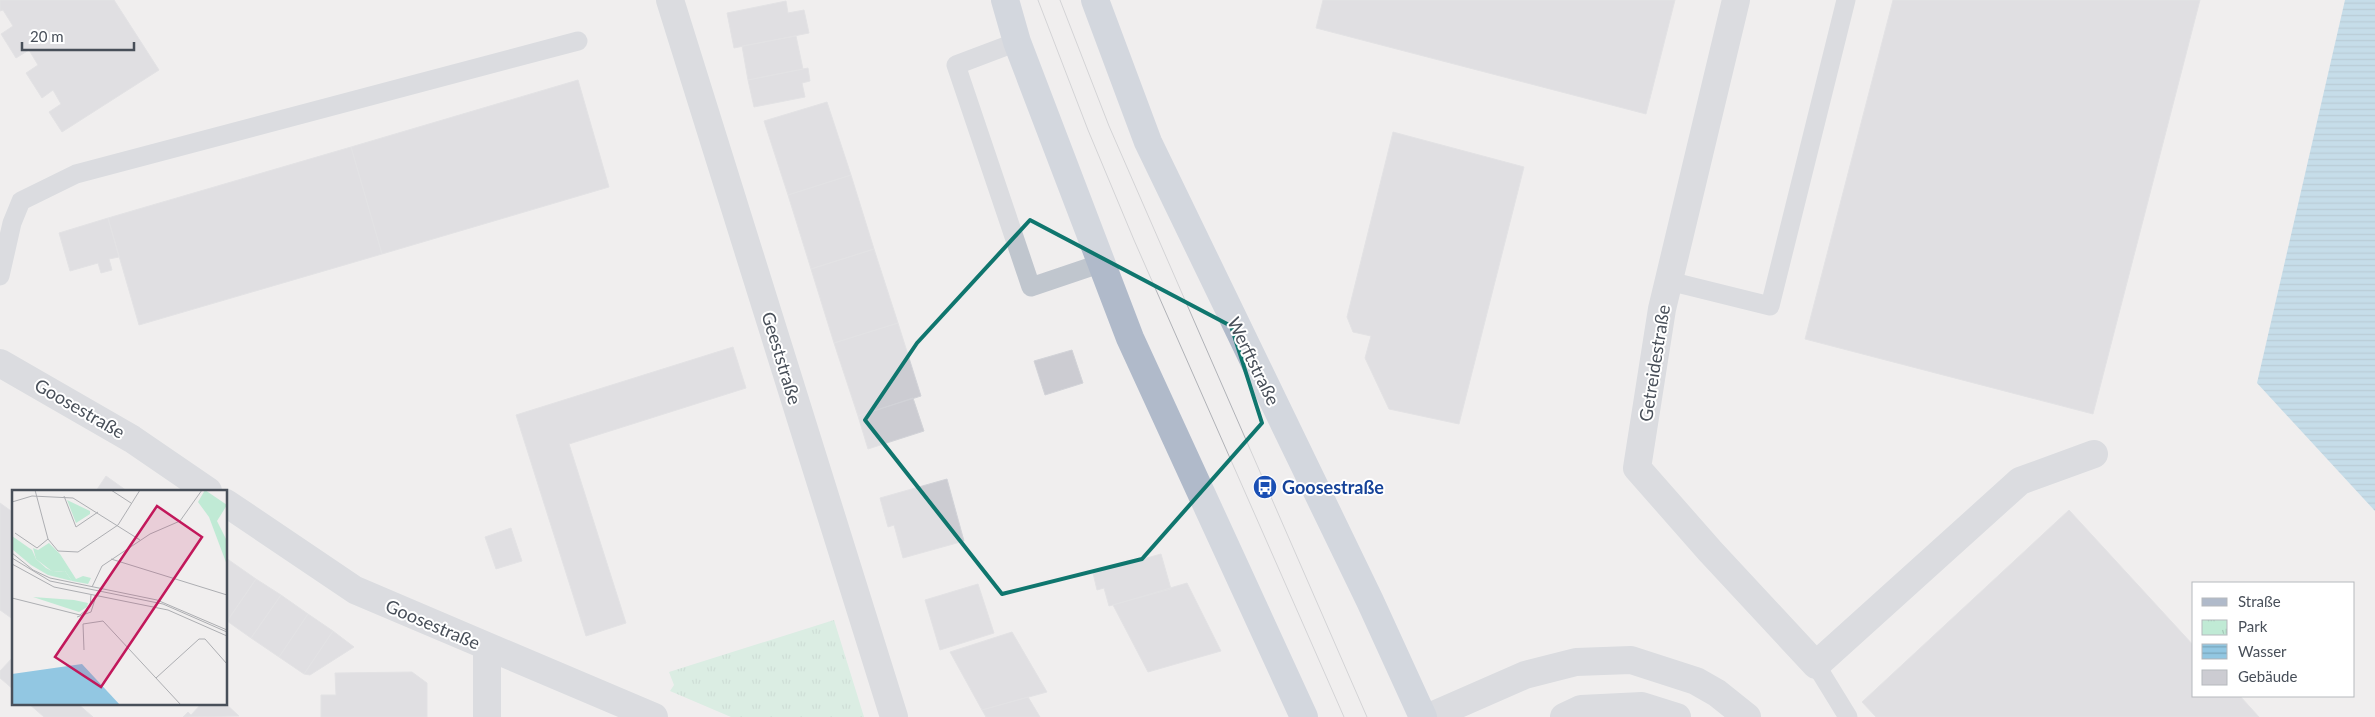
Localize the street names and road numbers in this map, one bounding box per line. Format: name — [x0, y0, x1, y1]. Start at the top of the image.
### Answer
street label: Getreidestraße — [1634, 303, 1674, 423]
street label: Geeststraße — [757, 309, 807, 407]
street label: Werftstraße — [1223, 313, 1285, 409]
street label: Goosestraße — [31, 373, 129, 443]
street label: Goosestraße — [383, 594, 483, 654]

